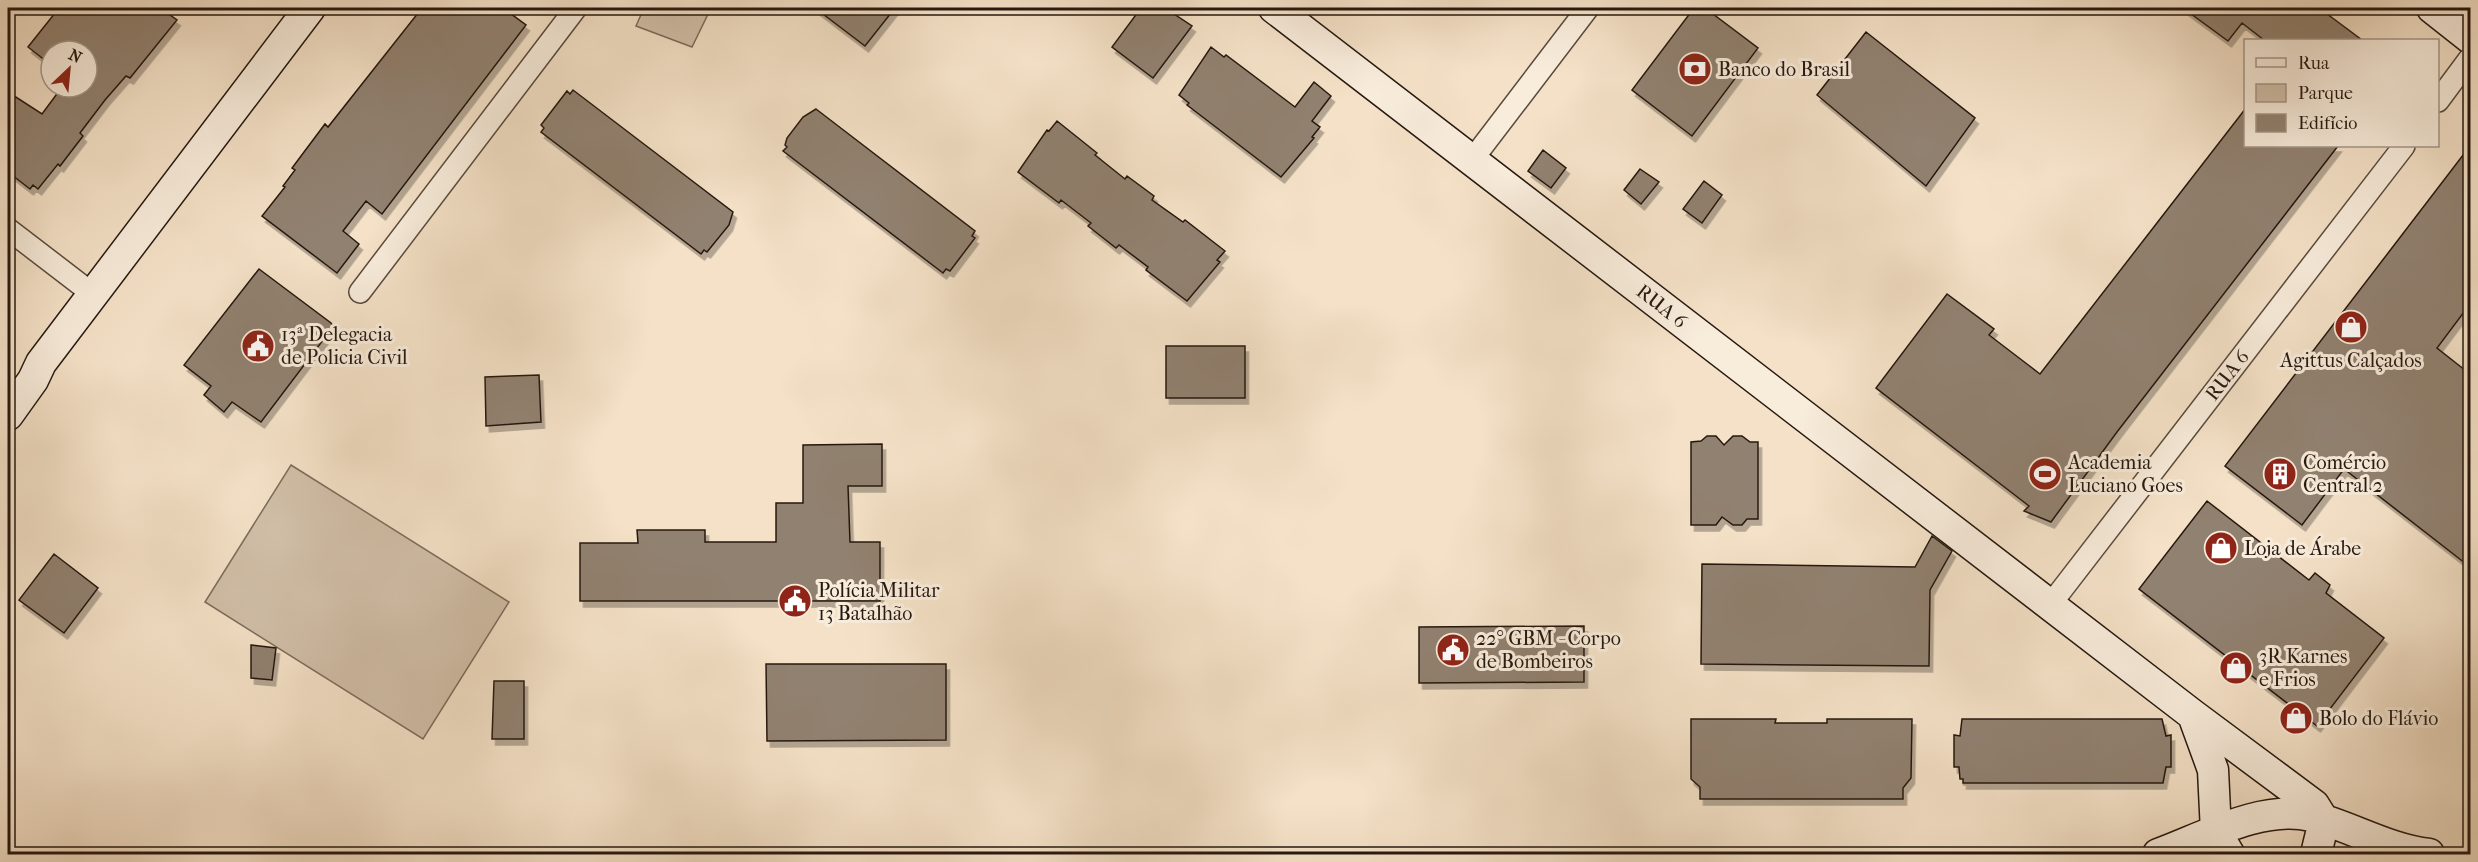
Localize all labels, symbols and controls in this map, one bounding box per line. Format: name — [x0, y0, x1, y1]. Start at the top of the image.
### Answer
north arrow — [39, 39, 99, 99]
legend — [2244, 39, 2439, 147]
text: N — [66, 45, 86, 68]
bank icon: Banco do Brasil — [1677, 51, 1713, 87]
text: Rua — [2298, 53, 2330, 74]
place label: Banco do Brasil — [1718, 58, 1850, 81]
text: Parque — [2298, 83, 2353, 104]
text: Edifício — [2298, 113, 2357, 134]
street label: RUA 6 — [1632, 280, 1692, 333]
shop icon: Agittus Calçados — [2333, 309, 2369, 345]
place label: 13ª Delegacia de Policia Civil — [281, 323, 408, 369]
public building icon: 13ª Delegacia de Policia Civil — [240, 328, 276, 364]
street label: RUA 6 — [2201, 345, 2254, 405]
place label: Agittus Calçados — [2279, 349, 2422, 372]
place label: Academia Luciano Goes — [2067, 451, 2183, 497]
place label: Comércio Central 2 — [2303, 451, 2386, 497]
sports icon: Academia Luciano Goes — [2027, 456, 2063, 492]
building icon: Comércio Central 2 — [2262, 456, 2298, 492]
shop icon: Loja de Árabe — [2203, 530, 2239, 566]
place label: Loja de Árabe — [2244, 536, 2361, 560]
place label: Polícia Militar 13 Batalhão — [818, 579, 940, 625]
public building icon: Polícia Militar 13 Batalhão — [777, 583, 813, 619]
place label: 22° GBM - Corpo de Bombeiros — [1476, 627, 1621, 673]
public building icon: 22° GBM - Corpo de Bombeiros — [1435, 632, 1471, 668]
place label: 3R Karnes e Frios — [2259, 645, 2347, 691]
shop icon: 3R Karnes e Frios — [2218, 650, 2254, 686]
shop icon: Bolo do Flávio — [2278, 700, 2314, 736]
place label: Bolo do Flávio — [2319, 707, 2438, 730]

